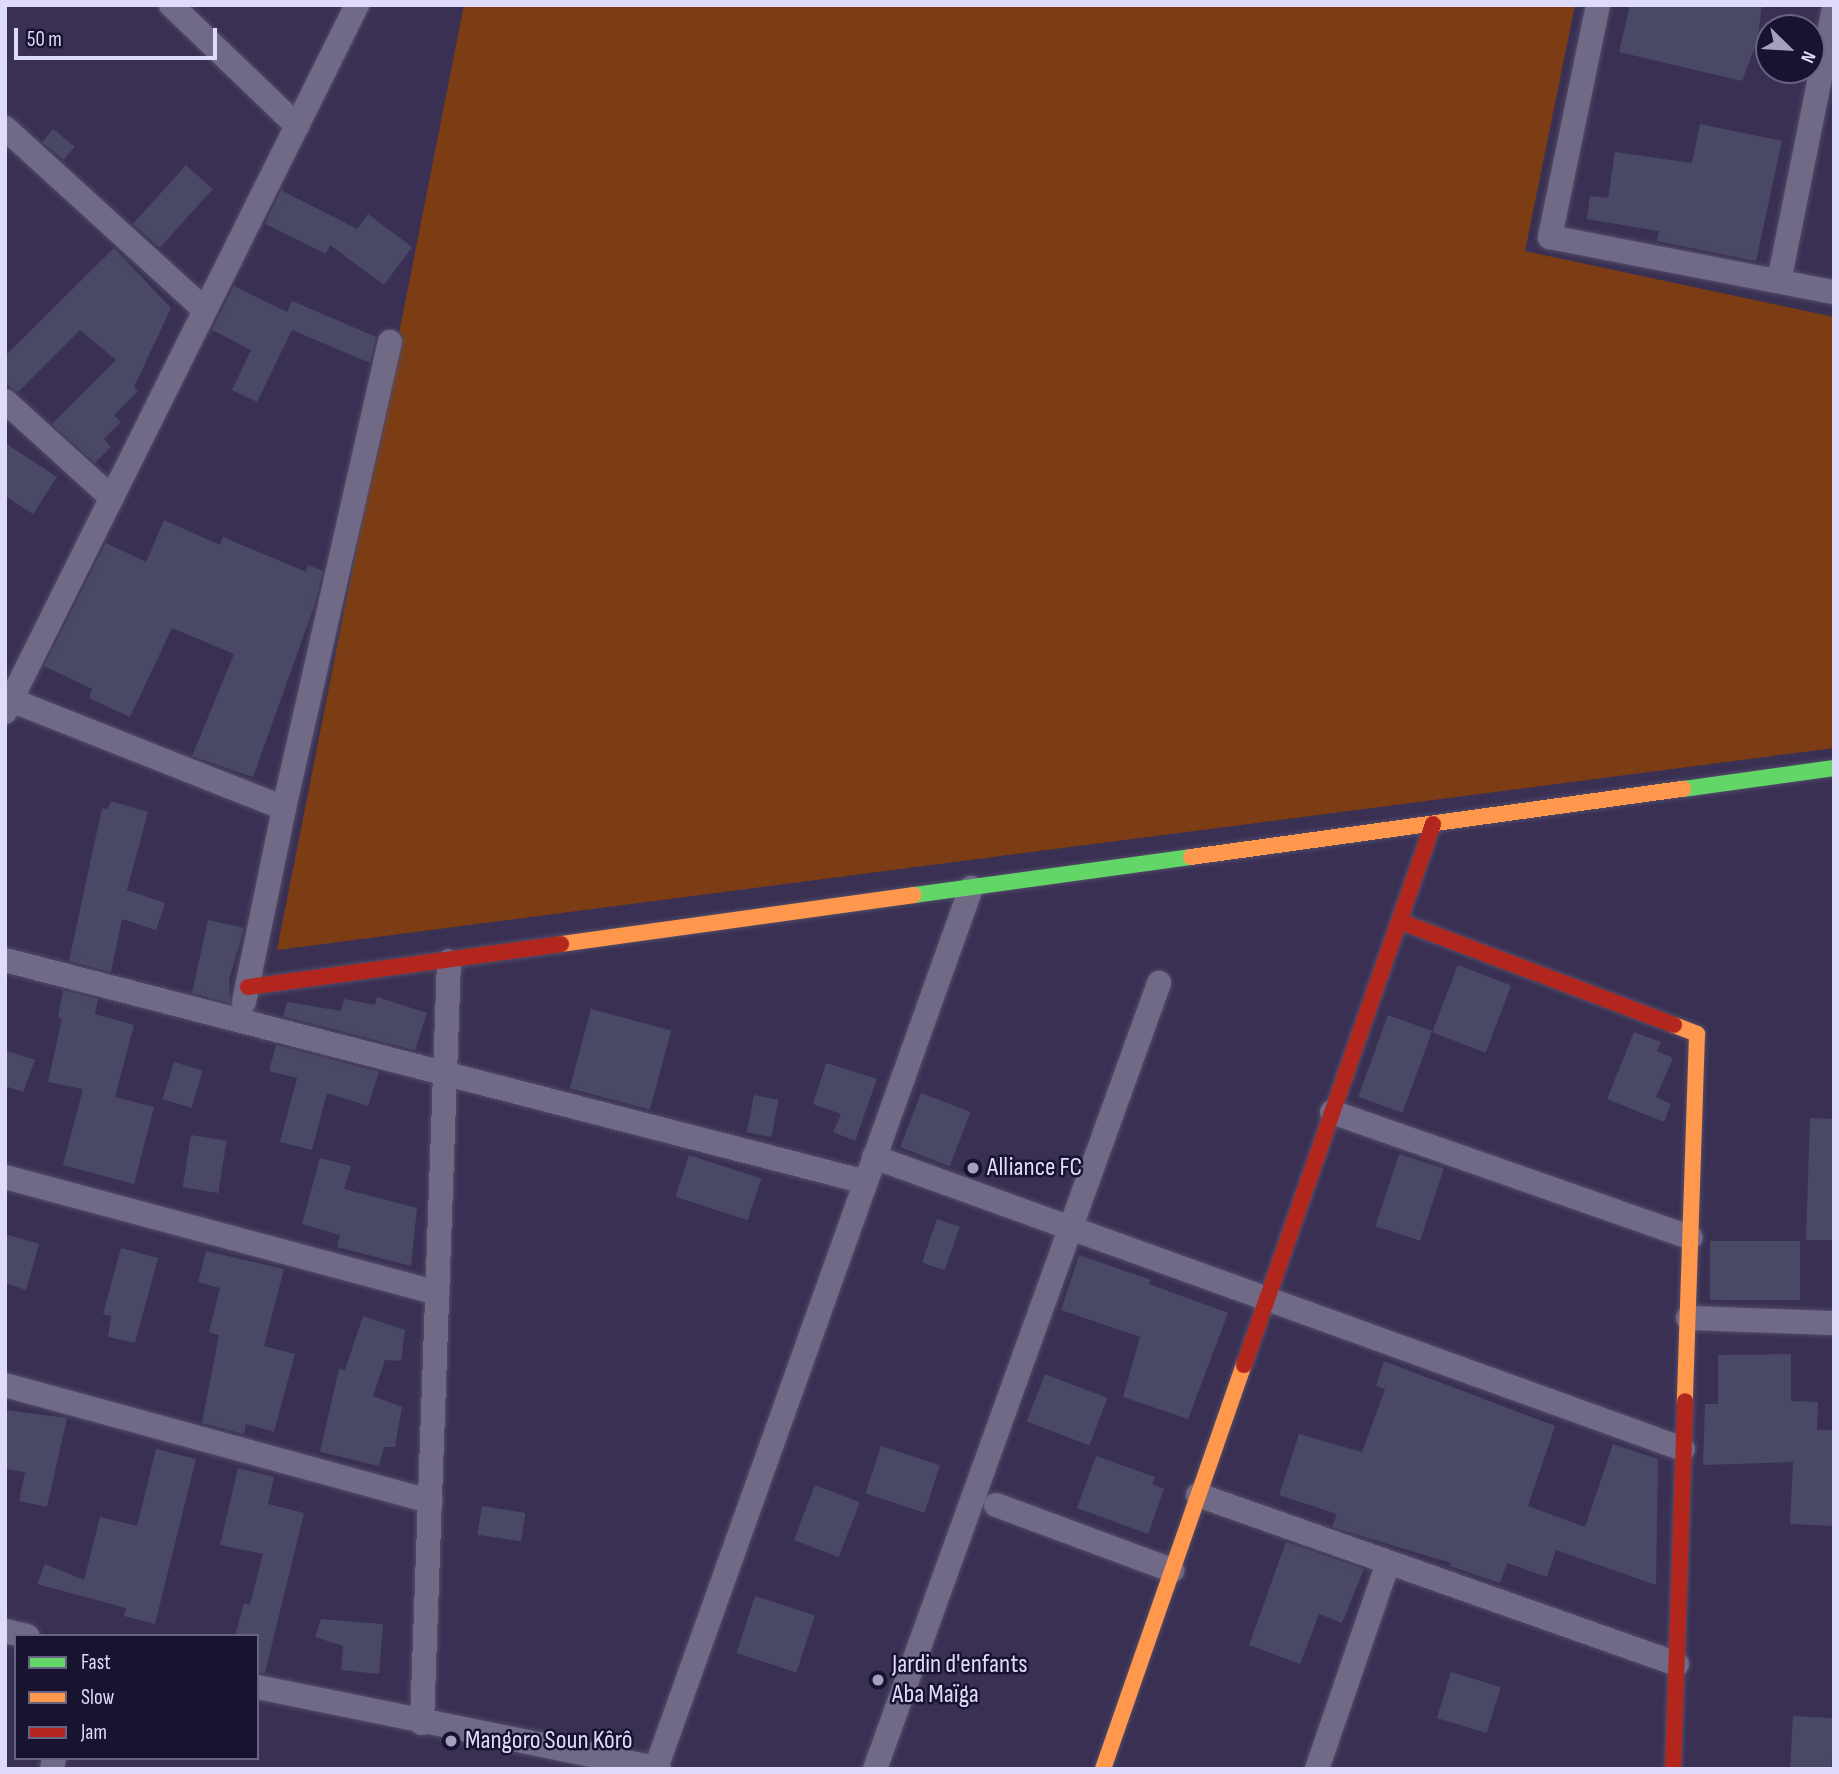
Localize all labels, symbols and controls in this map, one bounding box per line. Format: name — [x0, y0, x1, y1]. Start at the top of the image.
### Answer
scale bar — [18, 14, 220, 58]
north arrow — [1755, 14, 1825, 84]
text: 50 m — [27, 27, 62, 52]
text: N — [1795, 48, 1820, 66]
place label: Alliance FC — [987, 1152, 1082, 1184]
marker: Alliance FC — [965, 1160, 981, 1176]
legend — [14, 1634, 259, 1760]
place label: Jardin d'enfants Aba Maïga — [892, 1649, 1027, 1710]
text: Fast — [81, 1650, 111, 1675]
marker: Jardin d'enfants Aba Maïga — [870, 1672, 886, 1688]
text: Slow — [81, 1685, 114, 1710]
text: Jam — [81, 1720, 107, 1745]
place label: Mangoro Soun Kôrô — [465, 1725, 633, 1757]
marker: Mangoro Soun Kôrô — [443, 1733, 459, 1749]

